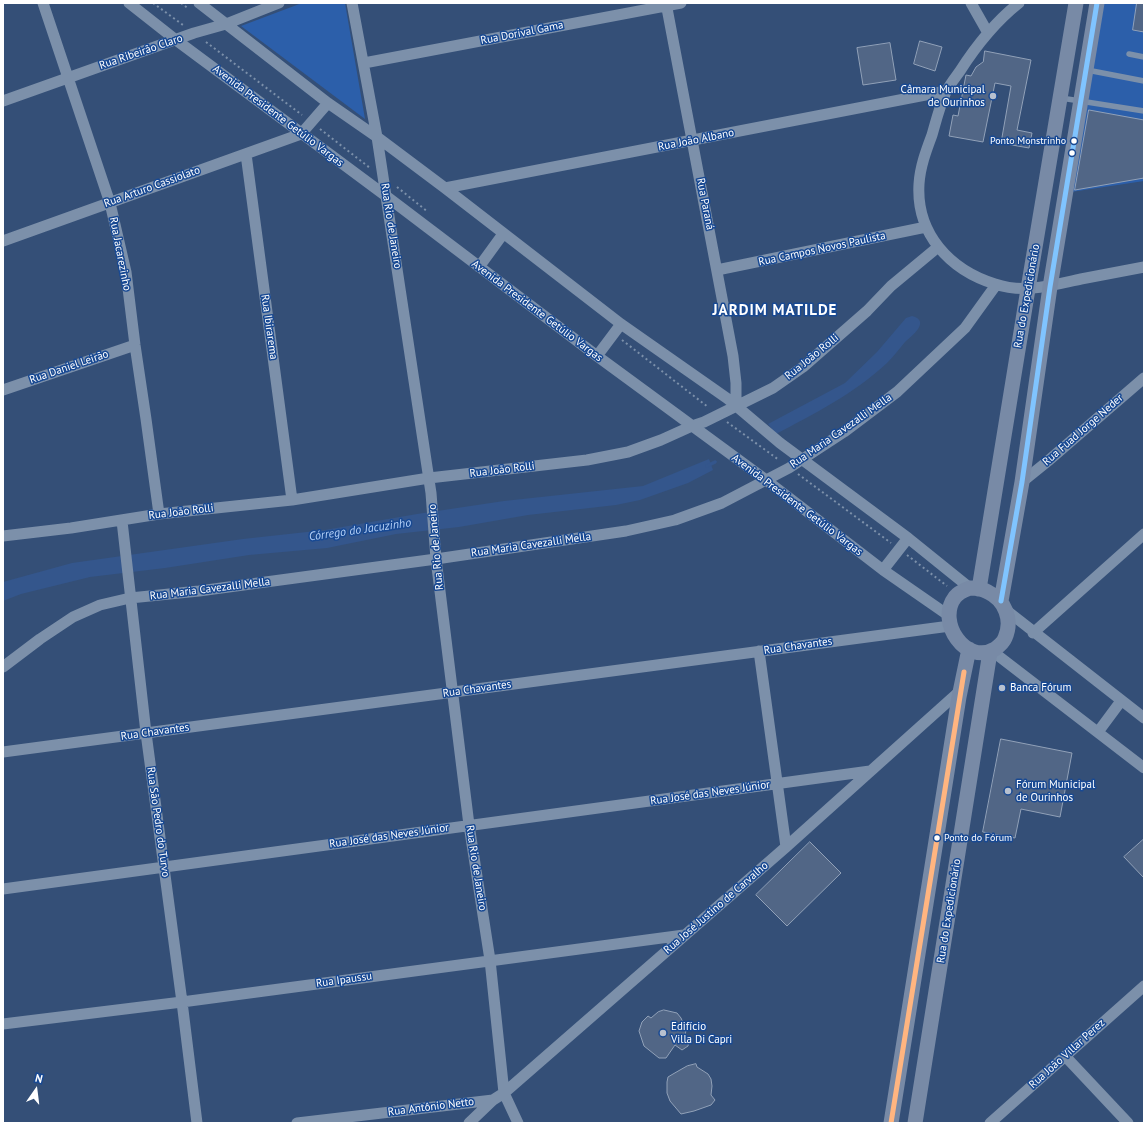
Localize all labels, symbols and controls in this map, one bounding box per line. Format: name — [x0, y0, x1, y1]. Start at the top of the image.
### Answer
street label: Rua Dorival Gama — [480, 19, 564, 47]
street label: Rua Ribeirão Claro — [98, 32, 184, 72]
street label: Avenida Presidente Getúlio Vargas — [210, 62, 346, 170]
place label: Câmara Municipal de Ourinhos — [901, 83, 985, 109]
marker: Câmara Municipal de Ourinhos — [988, 91, 998, 101]
street label: Rua João Albano — [657, 126, 735, 154]
place label: Ponto Monstrinho — [990, 135, 1066, 147]
marker: Ponto Monstrinho — [1069, 136, 1079, 146]
unlabelled marker — [1067, 148, 1077, 158]
street label: Rua Arturo Cassiolato — [102, 163, 202, 211]
street label: Rua Paraná — [693, 177, 717, 231]
street label: Rua Rio de Janeiro — [378, 182, 404, 270]
street label: Rua Jacarezinho — [106, 216, 134, 292]
street label: Rua Campos Novos Paulista — [757, 229, 887, 269]
street label: Rua do Expedicionário — [1011, 243, 1043, 349]
street label: Avenida Presidente Getúlio Vargas — [469, 257, 605, 365]
street label: Rua Ibirarema — [258, 294, 280, 360]
district label: JARDIM MATILDE — [713, 302, 837, 320]
street label: Rua João Rolli — [782, 331, 842, 383]
street label: Rua Daniel Leirão — [28, 347, 110, 387]
street label: Rua Maria Cavezalli Mella — [788, 391, 894, 471]
street label: Rua Fuad Jorge Neder — [1040, 391, 1126, 469]
street label: Avenida Presidente Getúlio Vargas — [729, 451, 865, 559]
street label: Rua João Rolli — [469, 459, 535, 481]
street label: Rua João Rolli — [148, 501, 214, 523]
street label: Rua Rio de Janeiro — [426, 503, 446, 591]
water label: Córrego do Jacuzinho — [308, 516, 412, 544]
street label: Rua Maria Cavezalli Mella — [470, 530, 592, 560]
street label: Rua Maria Cavezalli Mella — [149, 575, 271, 603]
street label: Rua Chavantes — [763, 635, 833, 657]
street label: Rua Chavantes — [442, 678, 512, 700]
place label: Banca Fórum — [1010, 681, 1071, 695]
marker: Banca Fórum — [997, 683, 1007, 693]
street label: Rua Chavantes — [120, 721, 190, 743]
street label: Rua São Pedro do Turvo — [144, 766, 172, 878]
street label: Rua José das Neves Júnior — [649, 778, 771, 808]
place label: Fórum Municipal de Ourinhos — [1016, 778, 1095, 804]
marker: Fórum Municipal de Ourinhos — [1003, 786, 1013, 796]
street label: Rua José das Neves Júnior — [328, 821, 450, 851]
street label: Rua Rio de Janeiro — [463, 824, 489, 912]
place label: Ponto do Fórum — [944, 832, 1012, 844]
marker: Ponto do Fórum — [932, 833, 942, 843]
street label: Rua do Expedicionário — [934, 858, 964, 964]
street label: Rua José Justino de Carvalho — [661, 859, 771, 957]
street label: Rua Ipaussu — [315, 970, 373, 990]
street label: Rua João Villar Perez — [1026, 1017, 1108, 1091]
place label: Edifício Villa Di Capri — [671, 1020, 732, 1046]
marker: Edifício Villa Di Capri — [658, 1028, 668, 1038]
north arrow — [16, 1070, 56, 1110]
text: N — [34, 1071, 44, 1086]
street label: Rua Antônio Netto — [387, 1095, 475, 1119]

